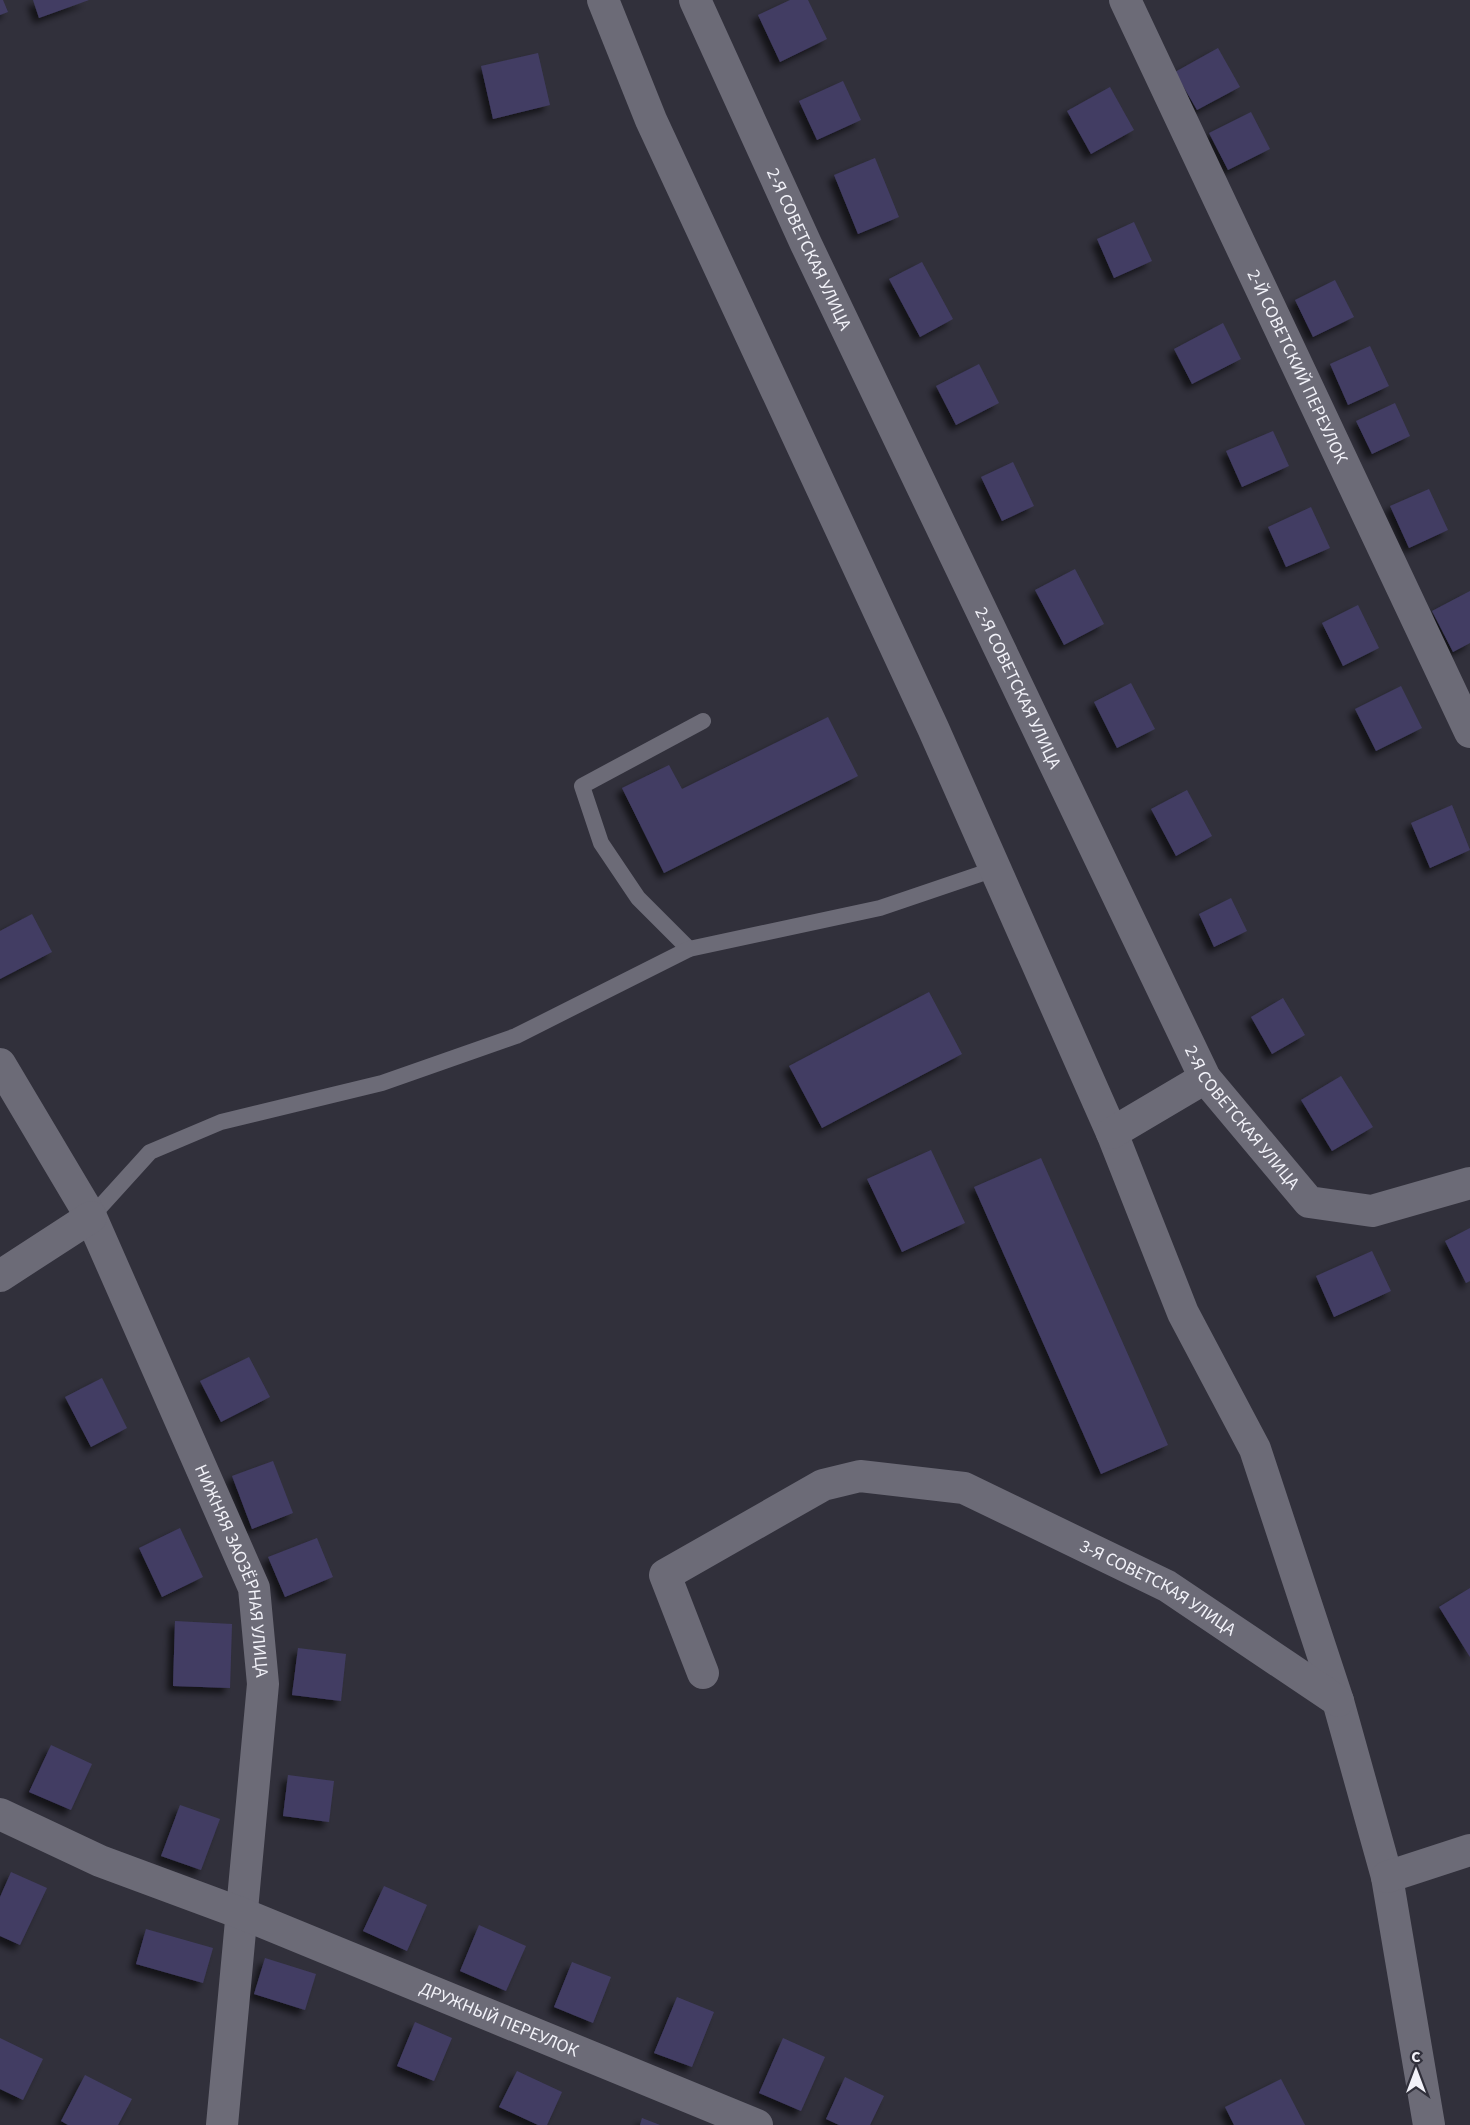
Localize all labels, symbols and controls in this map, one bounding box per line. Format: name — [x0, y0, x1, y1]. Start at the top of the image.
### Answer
street label: 2-Я СОВЕТСКАЯ УЛИЦА — [760, 164, 858, 335]
street label: 2-Й СОВЕТСКИЙ ПЕРЕУЛОК — [1241, 265, 1354, 468]
street label: 2-Я СОВЕТСКАЯ УЛИЦА — [968, 603, 1067, 773]
street label: 2-Я СОВЕТСКАЯ УЛИЦА — [1178, 1041, 1305, 1195]
street label: НИЖНЯЯ ЗАОЗЁРНАЯ УЛИЦА — [188, 1460, 274, 1679]
street label: 3-Я СОВЕТСКАЯ УЛИЦА — [1075, 1534, 1241, 1642]
street label: ДРУЖНЫЙ ПЕРЕУЛОК — [416, 1976, 583, 2064]
north arrow — [1386, 2041, 1446, 2101]
text: С — [1411, 2046, 1421, 2068]

